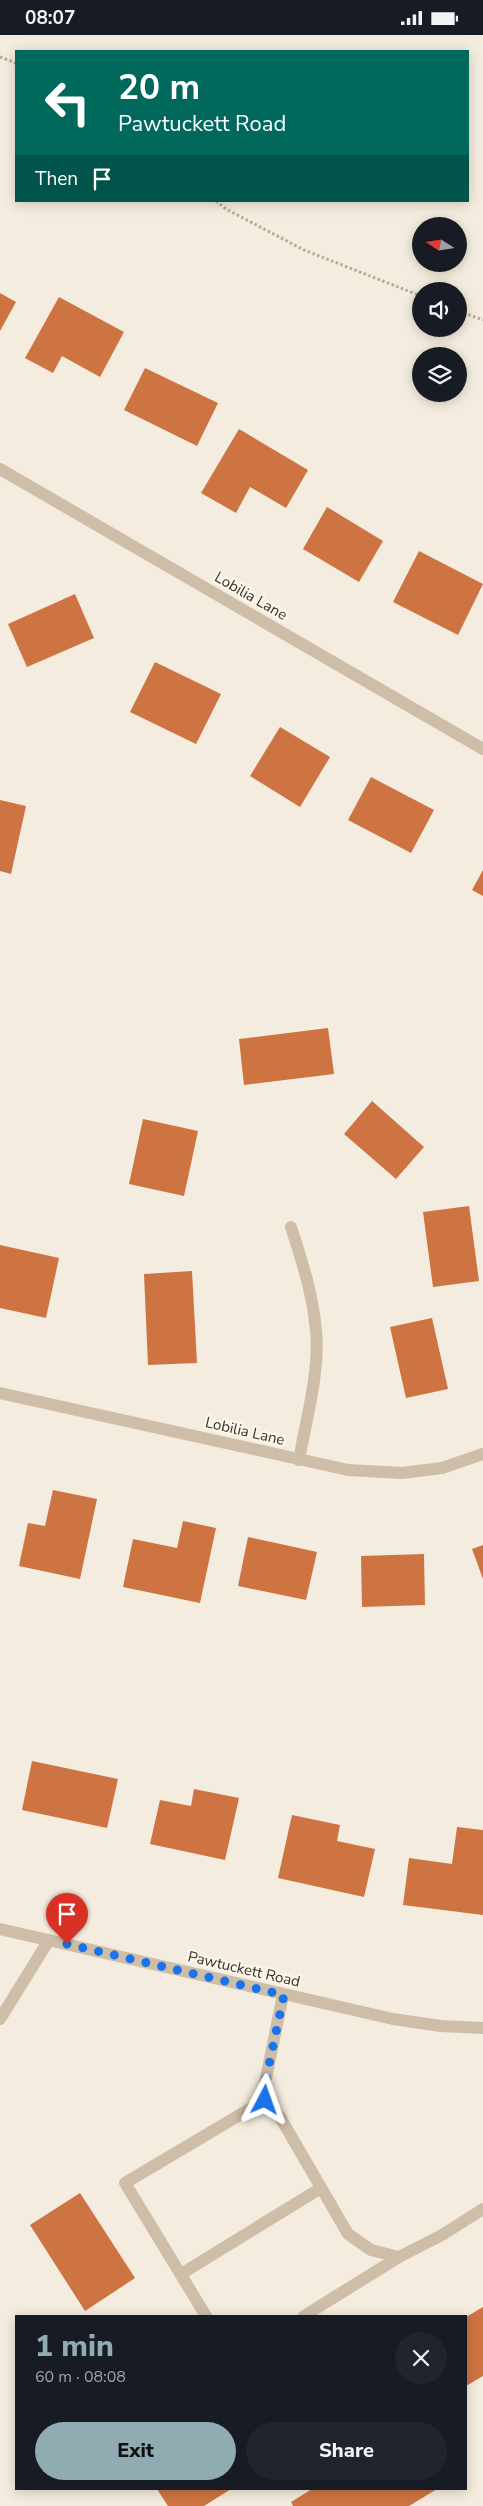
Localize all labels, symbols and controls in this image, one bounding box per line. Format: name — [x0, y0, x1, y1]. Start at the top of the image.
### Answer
text: 08:07 — [25, 5, 75, 31]
text: 20 m — [118, 64, 200, 111]
icon: left — [35, 70, 100, 135]
text: Pawtuckett Road — [118, 109, 286, 139]
icon: arrive — [88, 165, 116, 193]
text: Then — [35, 166, 78, 192]
north arrow — [412, 217, 468, 273]
map controls — [412, 217, 467, 402]
button: sound — [412, 282, 467, 337]
button: layers — [412, 347, 467, 402]
street label: Lobilia Lane — [211, 567, 291, 625]
street label: Lobilia Lane — [203, 1412, 287, 1450]
pin — [46, 1893, 88, 1944]
icon: arrive — [53, 1900, 81, 1928]
street label: Pawtuckett Road — [186, 1946, 302, 1992]
position arrow — [238, 2073, 290, 2125]
text: 1 min — [35, 2326, 114, 2367]
button: close — [395, 2332, 447, 2384]
text: 60 m · 08:08 — [35, 2366, 126, 2388]
button: Exit — [35, 2422, 236, 2480]
button: Share — [246, 2422, 447, 2480]

